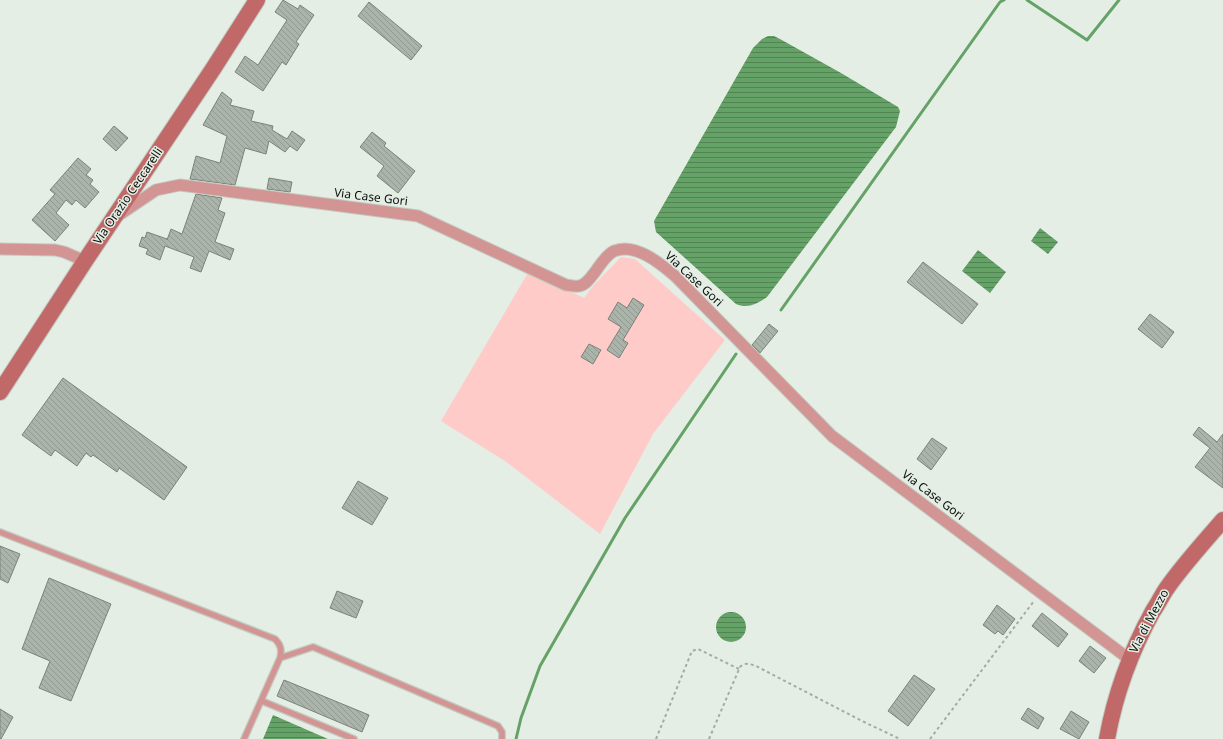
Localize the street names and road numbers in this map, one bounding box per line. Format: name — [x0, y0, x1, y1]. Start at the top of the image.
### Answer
street label: Via Orazio Ceccarelli — [89, 144, 166, 248]
street label: Via Case Gori — [333, 184, 409, 209]
street label: Via Case Gori — [661, 247, 727, 310]
street label: Via Case Gori — [899, 465, 968, 524]
street label: Via di Mezzo — [1125, 586, 1172, 656]

